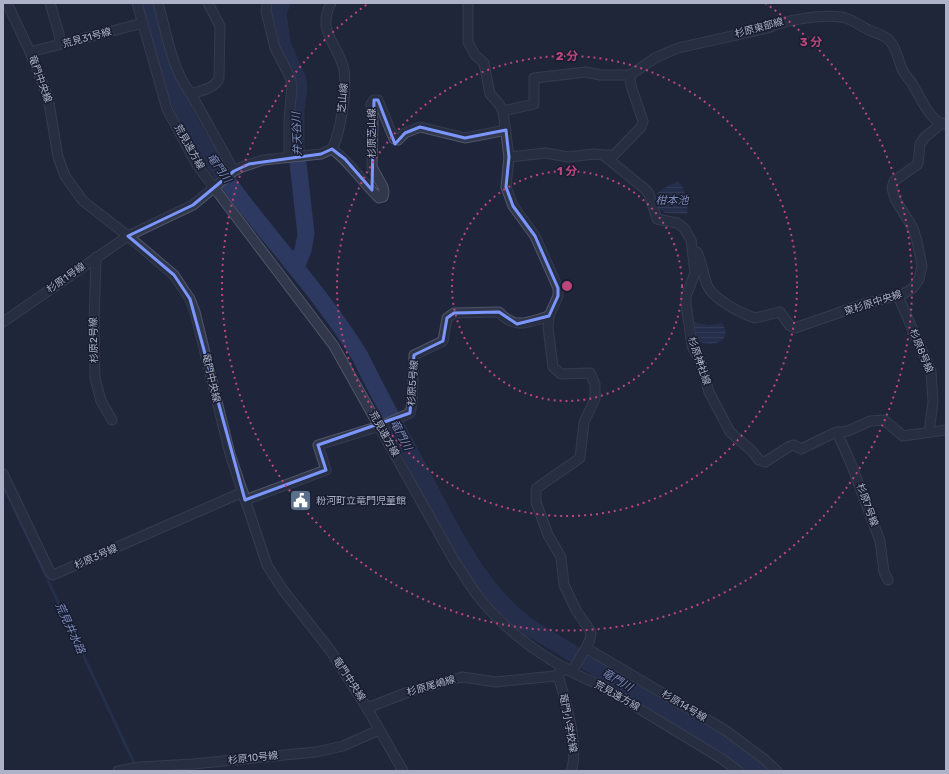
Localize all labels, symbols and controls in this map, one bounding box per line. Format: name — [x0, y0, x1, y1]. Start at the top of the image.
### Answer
street label: 杉原東部線 — [733, 16, 785, 40]
street label: 荒見31号線 — [61, 26, 113, 50]
text: 3 分 — [800, 35, 822, 49]
text: 2 分 — [556, 49, 578, 63]
street label: 竜門中央線 — [26, 53, 54, 105]
street label: 芝山線 — [336, 83, 350, 113]
street label: 杉原芝山線 — [366, 108, 378, 158]
water label: 弁天谷川 — [290, 111, 304, 156]
street label: 荒見遠方線 — [171, 122, 207, 172]
water label: 竜門川 — [204, 151, 234, 186]
text: 1 分 — [557, 164, 577, 178]
water label: 柑本池 — [656, 194, 689, 207]
street label: 杉原1号線 — [44, 260, 88, 296]
centre of rings — [560, 279, 574, 293]
street label: 東杉原中央線 — [843, 288, 903, 318]
street label: 杉原2号線 — [88, 317, 100, 363]
street label: 杉原8号線 — [907, 327, 935, 375]
street label: 杉原神社線 — [685, 335, 713, 387]
street label: 竜門中央線 — [200, 352, 222, 404]
street label: 杉原5号線 — [405, 360, 421, 406]
street label: 荒見遠方線 — [367, 409, 401, 459]
water label: 竜門川 — [388, 417, 415, 454]
street label: 杉原7号線 — [854, 482, 880, 528]
public building icon: 粉河町立竜門児童館 — [288, 488, 314, 514]
place label: 粉河町立竜門児童館 — [316, 495, 406, 507]
street label: 杉原3号線 — [73, 542, 119, 572]
water label: 荒見井水路 — [52, 600, 88, 657]
street label: 竜門中央線 — [330, 655, 368, 703]
water label: 竜門川 — [600, 666, 635, 695]
street label: 杉原尾嶋線 — [405, 673, 457, 699]
street label: 荒見遠方線 — [592, 679, 642, 713]
street label: 杉原14号線 — [659, 688, 709, 724]
street label: 竜門小学校線 — [557, 692, 579, 754]
street label: 杉原10号線 — [227, 749, 279, 767]

